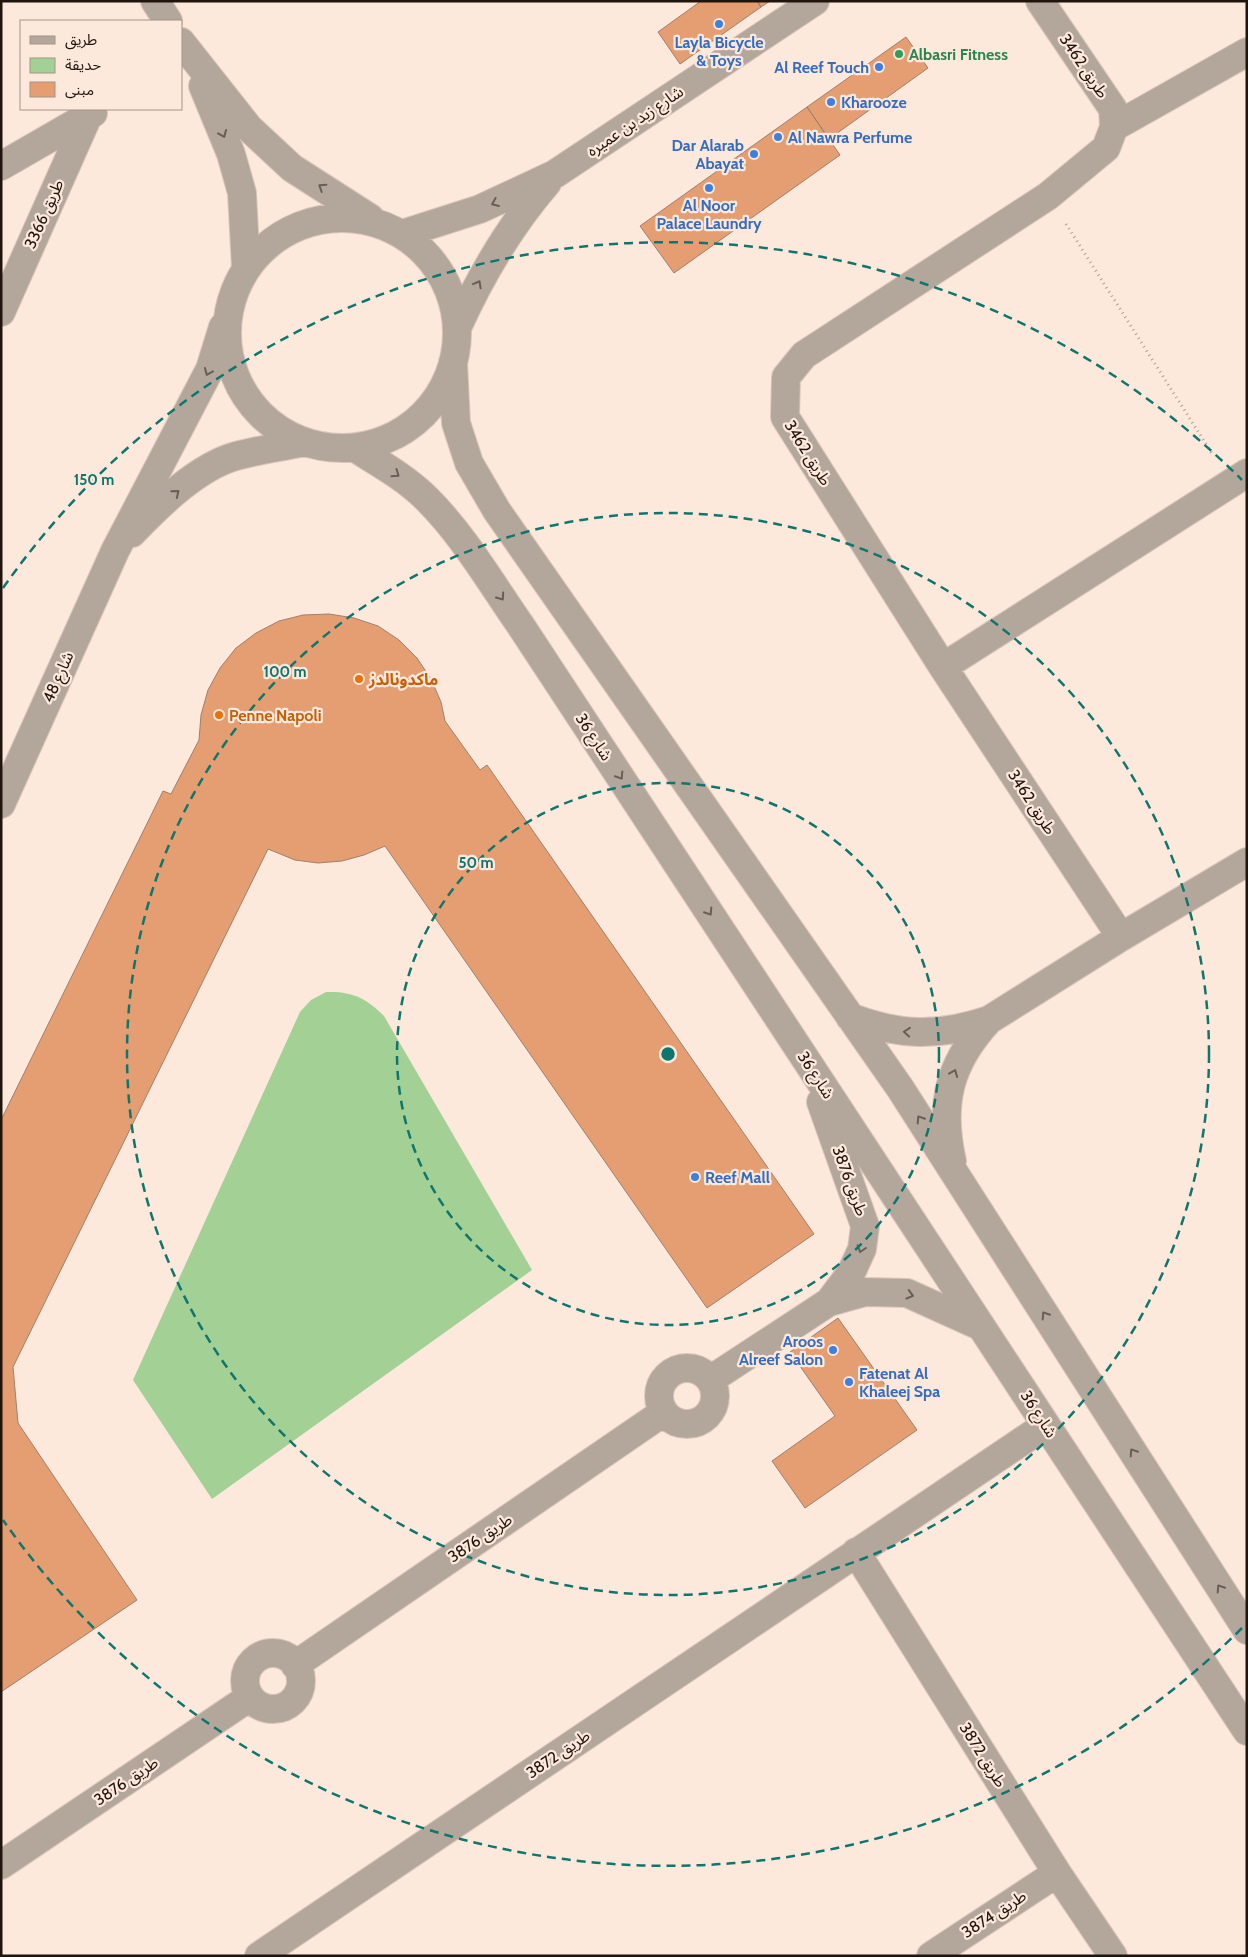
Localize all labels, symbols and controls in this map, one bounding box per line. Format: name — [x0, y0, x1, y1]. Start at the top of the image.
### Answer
marker: Layla Bicycle & Toys — [713, 18, 725, 30]
legend — [20, 20, 182, 110]
street label: طريق 3462 — [1055, 30, 1112, 102]
text: طريق — [65, 31, 97, 50]
place label: Layla Bicycle & Toys — [674, 33, 764, 70]
place label: Albasri Fitness — [909, 45, 1008, 64]
marker: Albasri Fitness — [893, 48, 905, 60]
text: حديقة — [65, 56, 101, 74]
place label: Al Reef Touch — [774, 58, 869, 77]
marker: Al Reef Touch — [873, 61, 885, 73]
text: مبنى — [65, 81, 94, 99]
street label: شارع زيد بن عميره — [583, 82, 688, 163]
place label: Kharooze — [841, 93, 907, 112]
marker: Kharooze — [825, 96, 837, 108]
place label: Al Nawra Perfume — [788, 128, 912, 147]
one-way arrow — [217, 129, 227, 138]
marker: Al Nawra Perfume — [772, 131, 784, 143]
place label: Dar Alarab Abayat — [671, 136, 744, 173]
marker: Dar Alarab Abayat — [748, 148, 760, 160]
street label: طريق 3366 — [20, 176, 69, 252]
marker: Al Noor Palace Laundry — [703, 182, 715, 194]
one-way arrow — [319, 184, 328, 194]
place label: Al Noor Palace Laundry — [656, 196, 762, 233]
one-way arrow — [491, 197, 500, 208]
one-way arrow — [472, 280, 482, 289]
one-way arrow — [203, 367, 214, 376]
street label: طريق 3462 — [780, 417, 836, 490]
one-way arrow — [390, 468, 399, 477]
text: 150 m — [74, 471, 114, 489]
one-way arrow — [170, 490, 179, 499]
one-way arrow — [495, 591, 504, 600]
street label: شارع 48 — [38, 649, 80, 707]
text: 100 m — [263, 663, 307, 681]
place label: ماكدونالدز — [368, 670, 438, 689]
marker: ماكدونالدز — [353, 673, 365, 685]
place label: Penne Napoli — [229, 706, 322, 725]
marker: Penne Napoli — [213, 709, 225, 721]
street label: شارع 36 — [569, 710, 616, 766]
street label: طريق 3462 — [1003, 766, 1060, 839]
one-way arrow — [613, 770, 623, 779]
text: 50 m — [458, 854, 494, 872]
one-way arrow — [703, 906, 712, 915]
one-way arrow — [903, 1027, 911, 1038]
centre of rings — [659, 1045, 677, 1063]
street label: شارع 36 — [791, 1048, 838, 1104]
one-way arrow — [948, 1069, 959, 1078]
one-way arrow — [917, 1115, 926, 1125]
street label: طريق 3876 — [828, 1143, 871, 1219]
place label: Reef Mall — [705, 1168, 770, 1187]
marker: Reef Mall — [689, 1171, 701, 1183]
one-way arrow — [856, 1245, 866, 1253]
one-way arrow — [906, 1290, 914, 1300]
one-way arrow — [1042, 1311, 1052, 1320]
place label: Aroos Alreef Salon — [739, 1332, 823, 1369]
marker: Aroos Alreef Salon — [827, 1344, 839, 1356]
place label: Fatenat Al Khaleej Spa — [859, 1364, 940, 1401]
marker: Fatenat Al Khaleej Spa — [843, 1376, 855, 1388]
street label: شارع 36 — [1014, 1387, 1061, 1443]
one-way arrow — [1130, 1448, 1139, 1457]
street label: طريق 3876 — [444, 1510, 516, 1567]
one-way arrow — [1217, 1585, 1227, 1594]
street label: طريق 3872 — [955, 1719, 1010, 1792]
street label: طريق 3872 — [523, 1726, 594, 1783]
street label: طريق 3876 — [90, 1753, 162, 1810]
street label: طريق 3874 — [958, 1886, 1031, 1943]

